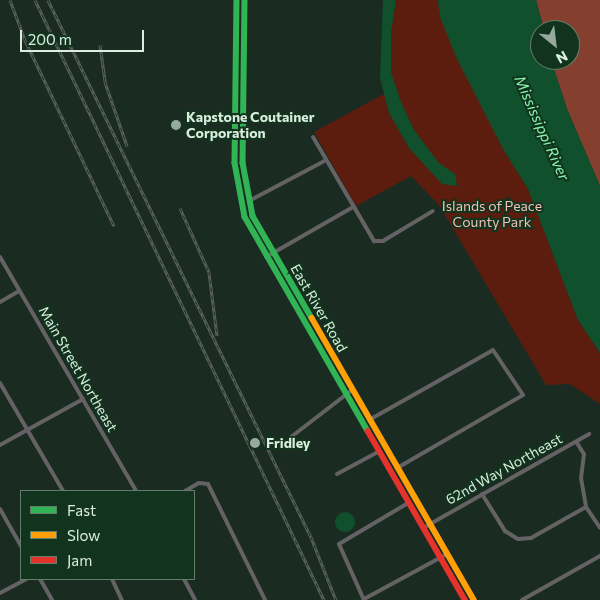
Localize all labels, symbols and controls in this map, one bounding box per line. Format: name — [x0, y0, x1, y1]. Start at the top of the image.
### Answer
scale bar — [22, 20, 146, 52]
north arrow — [530, 20, 580, 70]
text: 200 m — [28, 30, 72, 48]
text: N — [553, 48, 571, 68]
water label: Mississippi River — [511, 73, 573, 183]
place label: Kapstone Coutainer Corporation — [186, 109, 314, 142]
marker: Kapstone Coutainer Corporation — [170, 119, 182, 131]
park label: Islands of Peace County Park — [442, 198, 542, 230]
street label: East River Road — [287, 261, 351, 355]
street label: Main Street Northeast — [35, 303, 121, 435]
street label: 62nd Way Northeast — [443, 430, 565, 508]
place label: Fridley — [266, 435, 310, 451]
marker: Fridley — [248, 436, 262, 450]
legend — [20, 490, 195, 580]
text: Fast — [67, 501, 96, 519]
text: Slow — [67, 526, 100, 544]
text: Jam — [67, 551, 92, 569]

